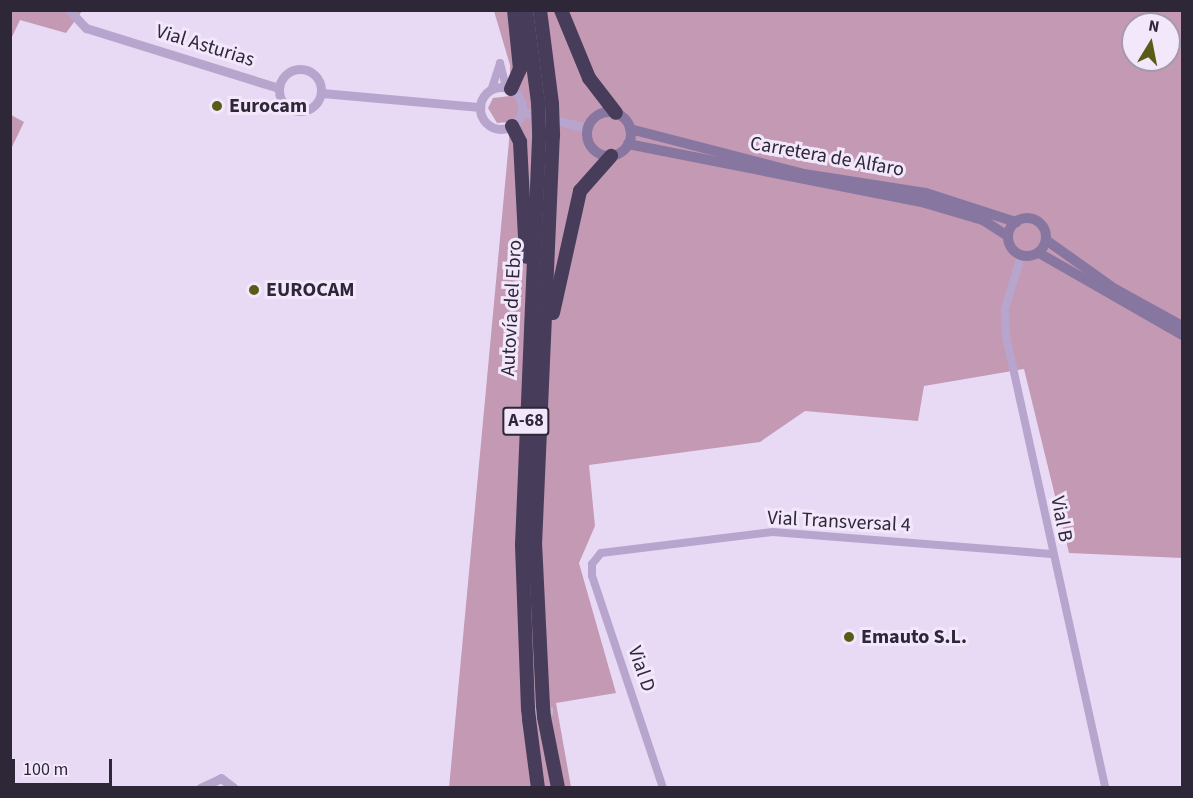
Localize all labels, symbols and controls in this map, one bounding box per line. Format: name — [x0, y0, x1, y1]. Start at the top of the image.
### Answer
north arrow — [1121, 12, 1181, 72]
text: N — [1147, 14, 1161, 38]
street label: Vial Asturias — [153, 20, 257, 72]
place label: Eurocam — [229, 94, 307, 118]
marker: Eurocam — [210, 99, 224, 113]
street label: Carretera de Alfaro — [748, 132, 906, 182]
street label: Autovía del Ebro — [496, 239, 528, 377]
place label: EUROCAM — [266, 278, 355, 302]
marker: EUROCAM — [247, 283, 261, 297]
road number: A-68 — [502, 406, 550, 436]
street label: Vial B — [1045, 494, 1077, 544]
street label: Vial Transversal 4 — [767, 506, 911, 538]
place label: Emauto S.L. — [861, 625, 967, 649]
marker: Emauto S.L. — [842, 630, 856, 644]
street label: Vial D — [622, 643, 660, 695]
scale bar — [15, 747, 116, 785]
text: 100 m — [23, 757, 68, 782]

